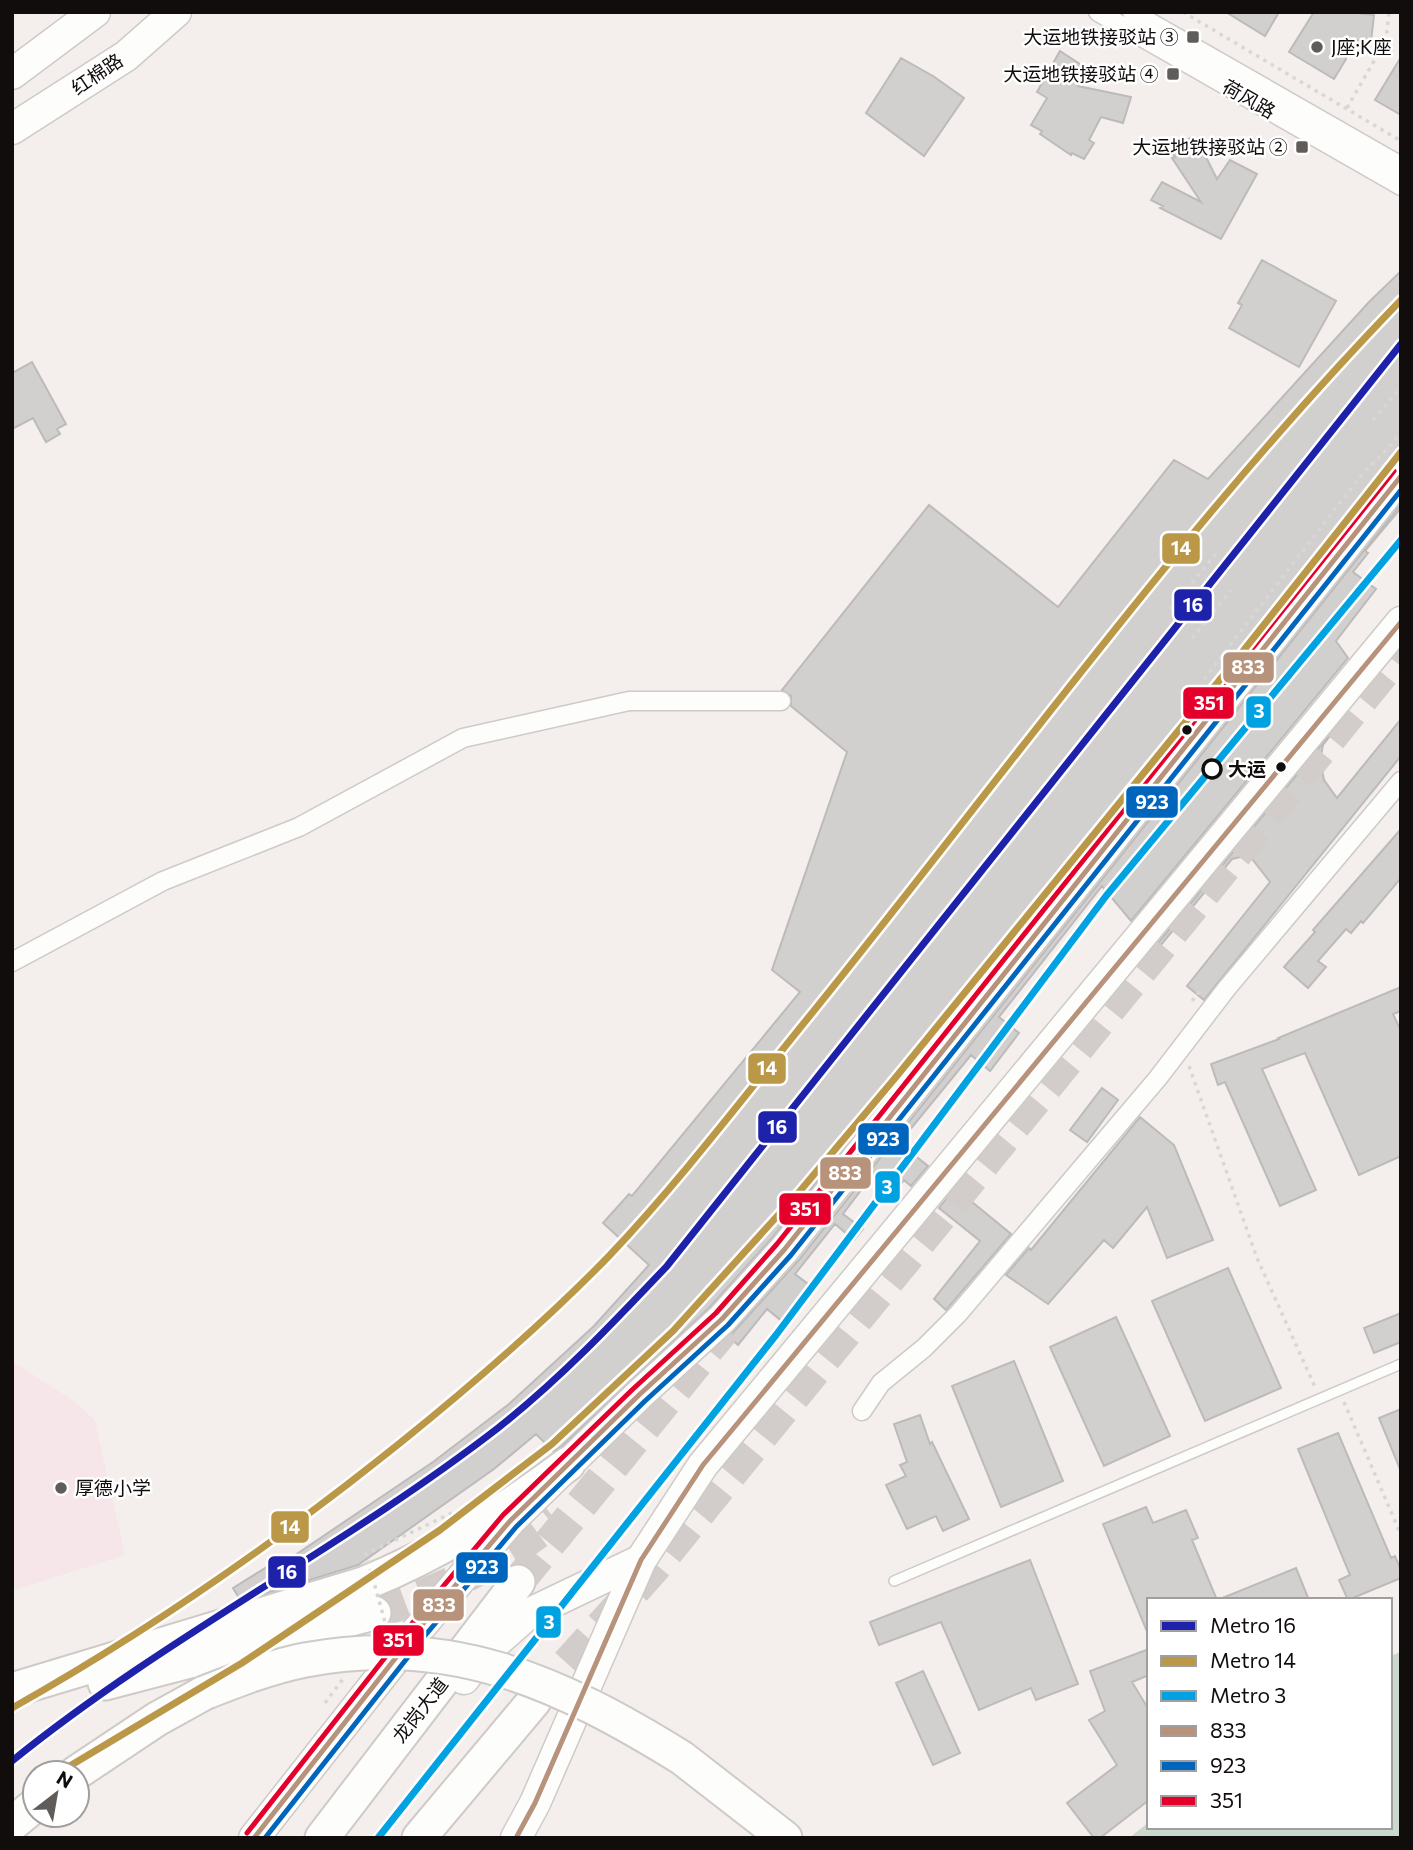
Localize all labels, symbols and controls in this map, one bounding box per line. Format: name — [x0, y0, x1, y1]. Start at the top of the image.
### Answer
place label: 大运地铁接驳站 ③ — [1023, 25, 1179, 48]
marker: 大运地铁接驳站 ③ — [1185, 29, 1201, 45]
place label: J座;K座 — [1331, 35, 1392, 58]
marker: J座;K座 — [1309, 39, 1325, 55]
street label: 红棉路 — [67, 48, 127, 99]
place label: 大运地铁接驳站 ④ — [1003, 62, 1159, 85]
marker: 大运地铁接驳站 ④ — [1165, 66, 1181, 82]
street label: 荷风路 — [1219, 74, 1280, 123]
place label: 大运地铁接驳站 ② — [1132, 135, 1288, 158]
marker: 大运地铁接驳站 ② — [1294, 139, 1310, 155]
line badge: 14 — [1161, 532, 1201, 565]
text: 14 — [1171, 536, 1191, 559]
line badge: 16 — [1173, 588, 1213, 622]
text: 16 — [1183, 593, 1203, 616]
line badge: 833 — [1222, 651, 1275, 684]
text: 833 — [1231, 655, 1265, 678]
line badge: 351 — [1182, 686, 1235, 720]
text: 351 — [1194, 691, 1224, 714]
line badge: 3 — [1245, 695, 1272, 729]
text: 3 — [1253, 699, 1265, 722]
unlabelled marker — [1180, 723, 1194, 737]
place label: 大运 — [1228, 757, 1266, 780]
marker: 大运 — [1202, 759, 1222, 779]
unlabelled marker — [1274, 760, 1288, 774]
line badge: 923 — [1125, 785, 1179, 819]
text: 923 — [1135, 790, 1169, 813]
line badge: 14 — [747, 1052, 787, 1085]
text: 14 — [757, 1056, 777, 1079]
line badge: 16 — [757, 1110, 798, 1144]
text: 16 — [767, 1115, 787, 1138]
line badge: 923 — [857, 1122, 910, 1156]
text: 923 — [866, 1127, 900, 1150]
line badge: 833 — [819, 1156, 872, 1190]
text: 833 — [828, 1161, 862, 1184]
line badge: 3 — [874, 1170, 901, 1204]
text: 3 — [881, 1175, 893, 1198]
line badge: 351 — [778, 1192, 832, 1226]
text: 351 — [790, 1197, 820, 1220]
place label: 厚德小学 — [75, 1476, 151, 1499]
marker: 厚德小学 — [53, 1480, 69, 1496]
line badge: 14 — [270, 1510, 310, 1544]
text: 14 — [280, 1515, 300, 1538]
line badge: 923 — [455, 1551, 509, 1584]
line badge: 16 — [267, 1555, 307, 1589]
text: 923 — [465, 1555, 499, 1578]
text: 16 — [277, 1560, 297, 1583]
line badge: 833 — [412, 1588, 465, 1622]
text: 833 — [422, 1593, 456, 1616]
legend — [1147, 1598, 1392, 1829]
line badge: 3 — [535, 1605, 562, 1639]
text: 3 — [543, 1610, 555, 1633]
text: Metro 16 — [1210, 1612, 1296, 1637]
line badge: 351 — [372, 1624, 425, 1657]
text: 351 — [383, 1628, 413, 1651]
text: Metro 14 — [1210, 1647, 1296, 1672]
street label: 龙岗大道 — [387, 1673, 452, 1747]
text: Metro 3 — [1210, 1682, 1286, 1707]
text: 833 — [1210, 1717, 1247, 1742]
text: 923 — [1210, 1752, 1246, 1777]
north arrow — [21, 1759, 91, 1829]
text: N — [53, 1765, 77, 1793]
text: 351 — [1210, 1787, 1243, 1812]

